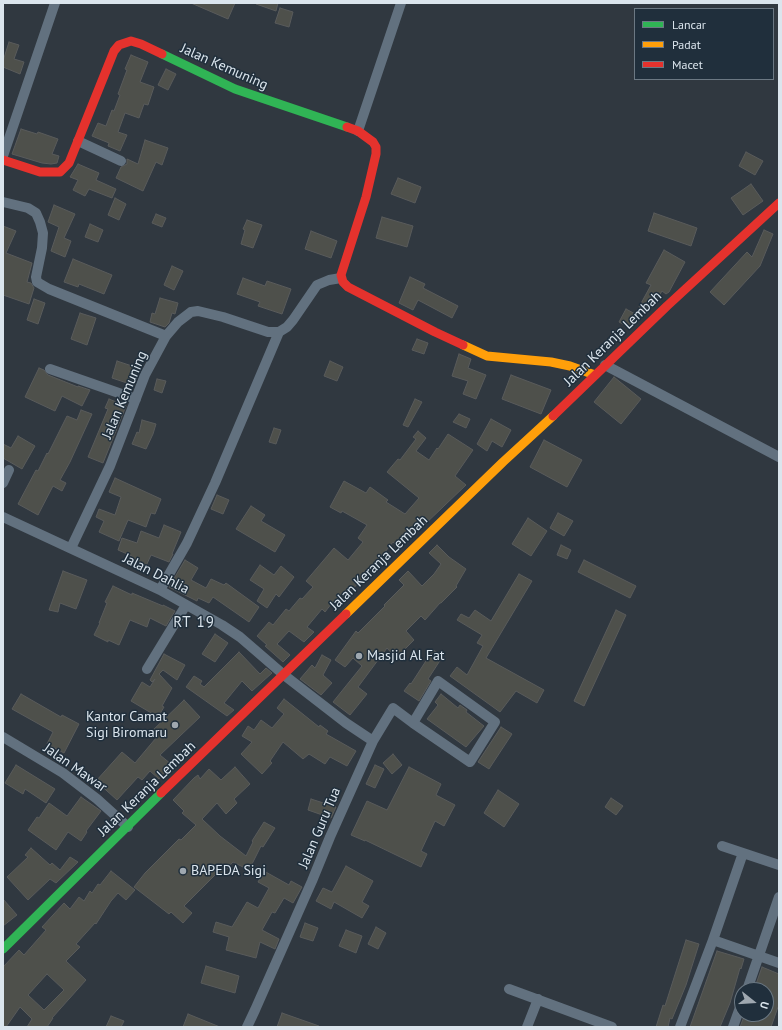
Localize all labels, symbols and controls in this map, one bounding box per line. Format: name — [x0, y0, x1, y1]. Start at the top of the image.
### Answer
legend — [634, 8, 774, 80]
text: Lancar — [672, 17, 706, 32]
text: Padat — [672, 37, 701, 52]
street label: Jalan Kemuning — [178, 40, 270, 94]
text: Macet — [672, 57, 703, 72]
street label: Jalan Keranja Lembah — [561, 288, 665, 390]
street label: Jalan Kemuning — [99, 348, 151, 442]
street label: Jalan Keranja Lembah — [327, 512, 431, 614]
street label: Jalan Dahlia — [120, 550, 192, 598]
district label: RT 19 — [173, 614, 215, 632]
place label: Masjid Al Fat — [367, 648, 445, 664]
marker: Masjid Al Fat — [354, 651, 364, 661]
place label: Kantor Camat Sigi Biromaru — [86, 709, 167, 742]
marker: Kantor Camat Sigi Biromaru — [170, 720, 180, 730]
street label: Jalan Keranja Lembah — [95, 738, 199, 840]
street label: Jalan Mawar — [40, 740, 110, 796]
street label: Jalan Guru Tua — [295, 785, 345, 871]
place label: BAPEDA Sigi — [191, 863, 266, 879]
marker: BAPEDA Sigi — [178, 866, 188, 876]
north arrow — [734, 982, 774, 1022]
text: U — [757, 1000, 772, 1011]

